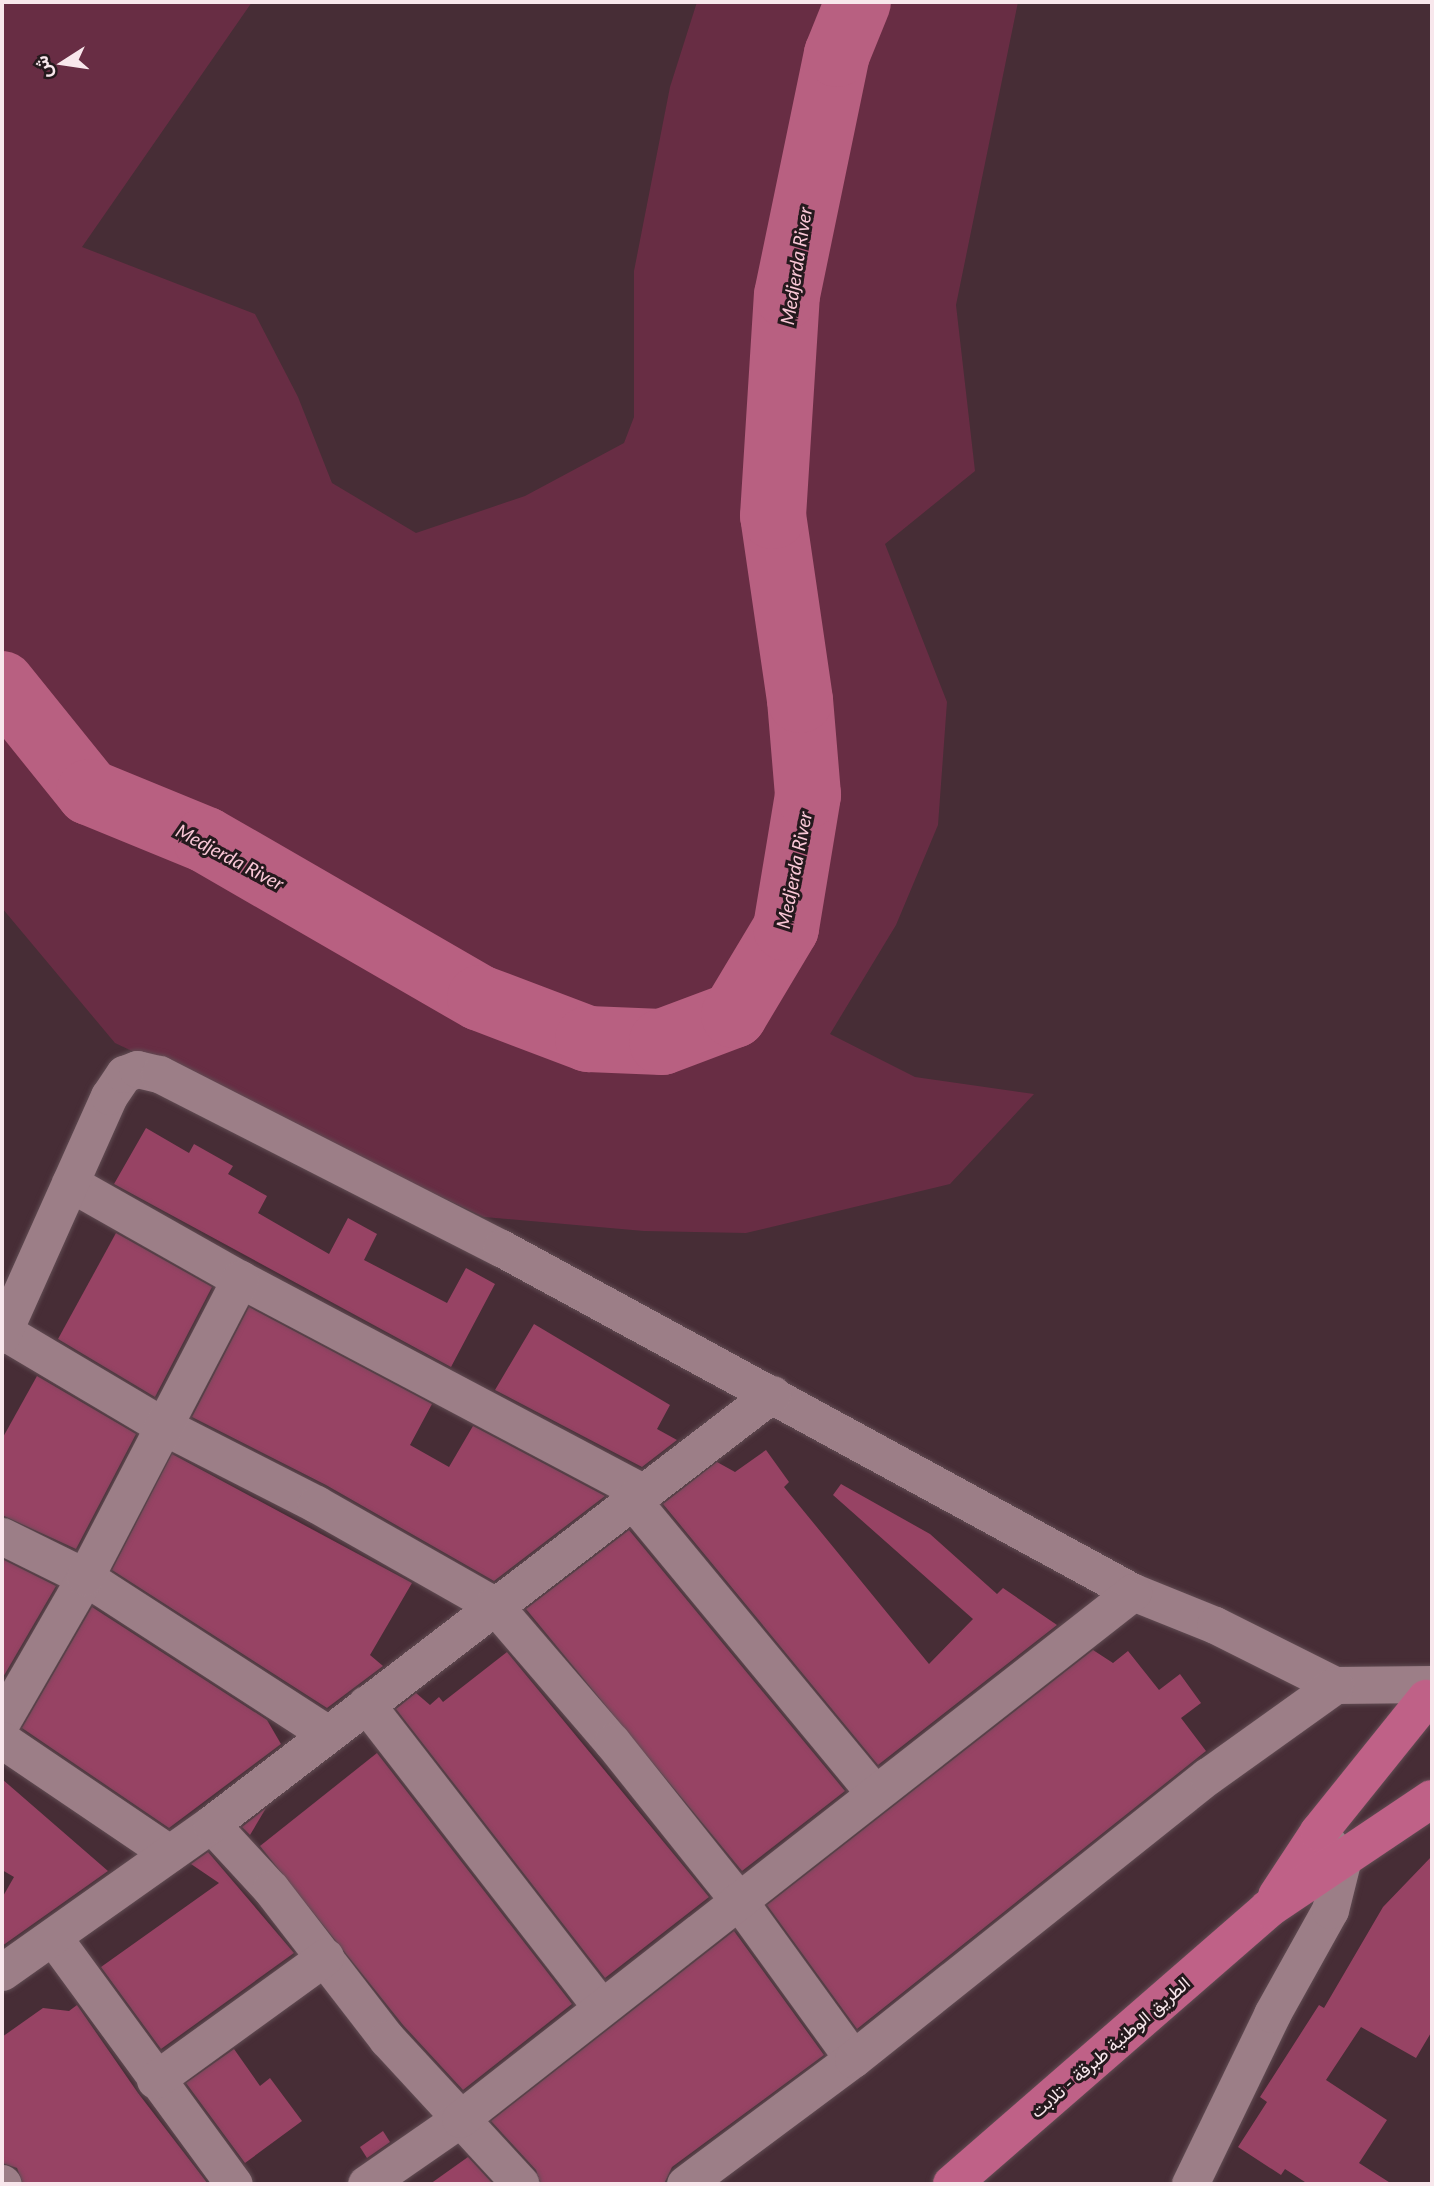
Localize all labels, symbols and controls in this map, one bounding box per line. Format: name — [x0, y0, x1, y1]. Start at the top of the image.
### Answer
north arrow — [28, 28, 98, 98]
text: ش — [28, 54, 56, 81]
water label: Medjerda River — [775, 206, 817, 326]
water label: Medjerda River — [771, 810, 817, 930]
water label: Medjerda River — [172, 819, 288, 895]
street label: الطريق الوطنية طبرقة - تلابت — [1026, 1972, 1194, 2122]

